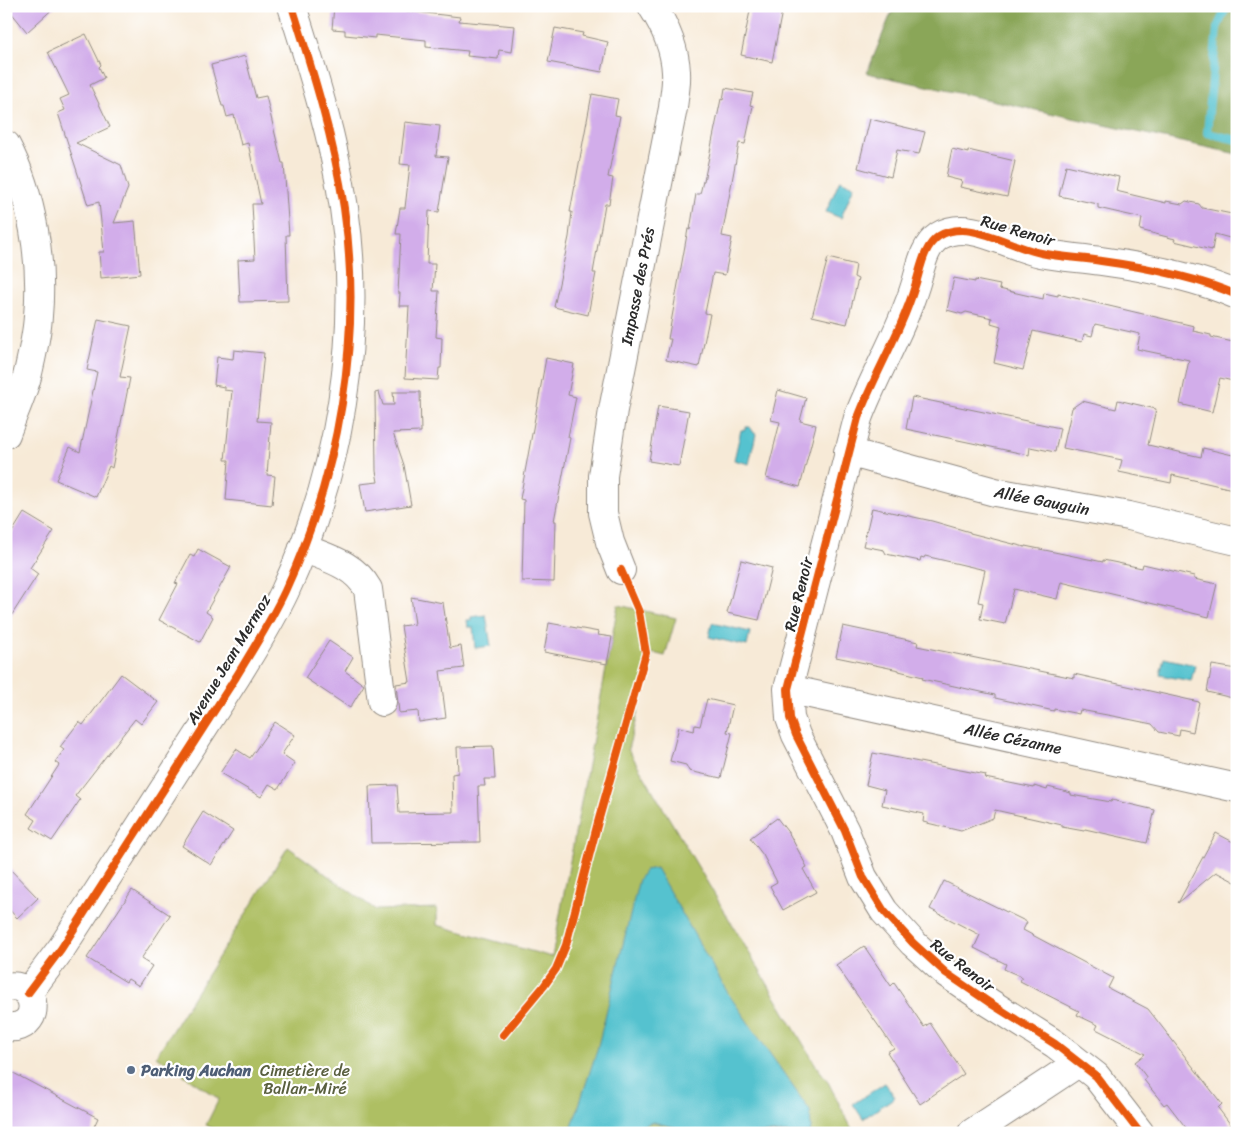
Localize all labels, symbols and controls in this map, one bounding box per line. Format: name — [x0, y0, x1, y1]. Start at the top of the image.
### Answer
street label: Rue Renoir — [977, 206, 1060, 255]
street label: Impasse des Prés — [612, 224, 663, 349]
street label: Allée Gauguin — [991, 477, 1092, 524]
street label: Rue Renoir — [775, 552, 822, 634]
street label: Avenue Jean Mermoz — [177, 588, 279, 731]
street label: Allée Cézanne — [960, 714, 1065, 763]
street label: Rue Renoir — [924, 931, 1003, 1001]
place label: Parking Auchan — [141, 1056, 252, 1085]
park label: Cimetière de Ballan-Miré — [260, 1056, 350, 1103]
marker: Parking Auchan — [125, 1064, 137, 1076]

